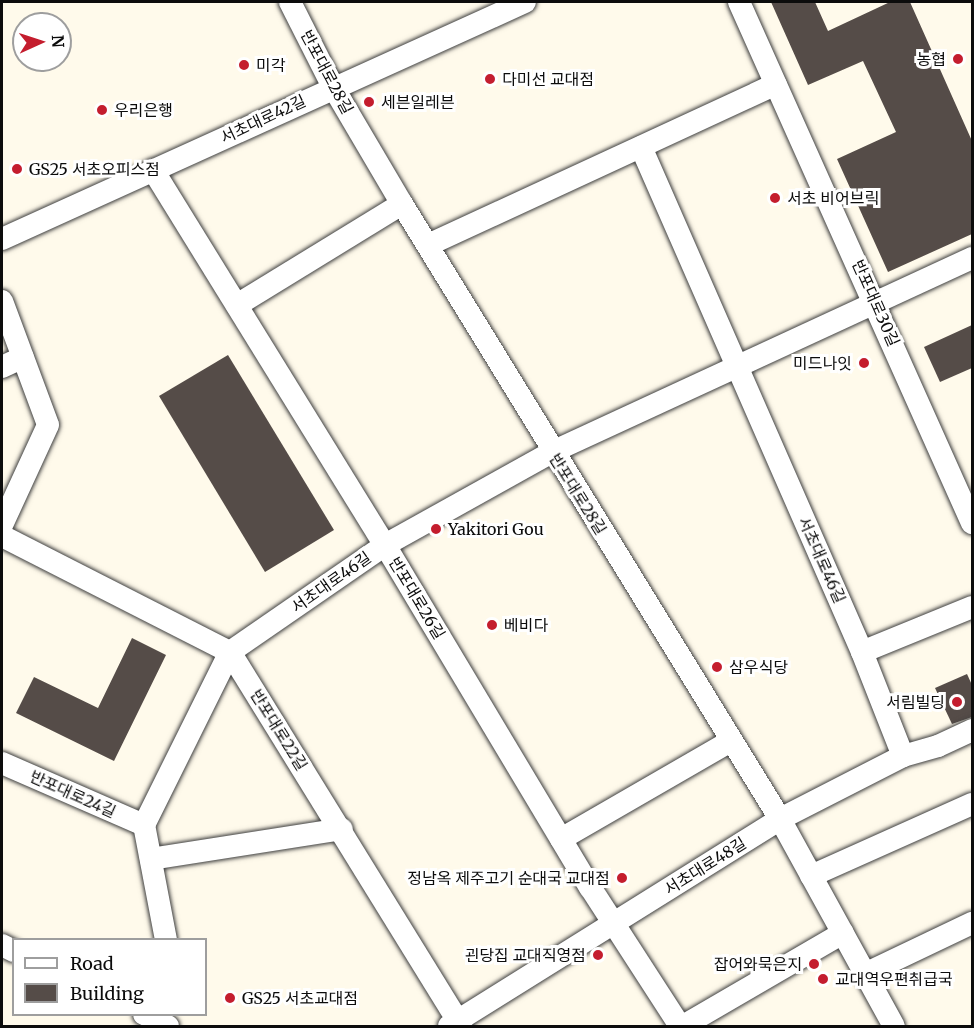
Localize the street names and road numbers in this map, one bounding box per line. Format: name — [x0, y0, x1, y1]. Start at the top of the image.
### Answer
street label: 반포대로28길 — [297, 27, 357, 117]
street label: 서초대로42길 — [217, 91, 309, 147]
street label: 반포대로30길 — [848, 257, 904, 349]
street label: 반포대로28길 — [545, 450, 611, 538]
street label: 서초대로46길 — [794, 514, 850, 606]
street label: 서초대로46길 — [287, 547, 375, 617]
street label: 반포대로26길 — [385, 553, 449, 643]
street label: 반포대로22길 — [246, 686, 312, 774]
street label: 반포대로24길 — [27, 766, 119, 822]
street label: 서초대로48길 — [660, 833, 750, 899]

